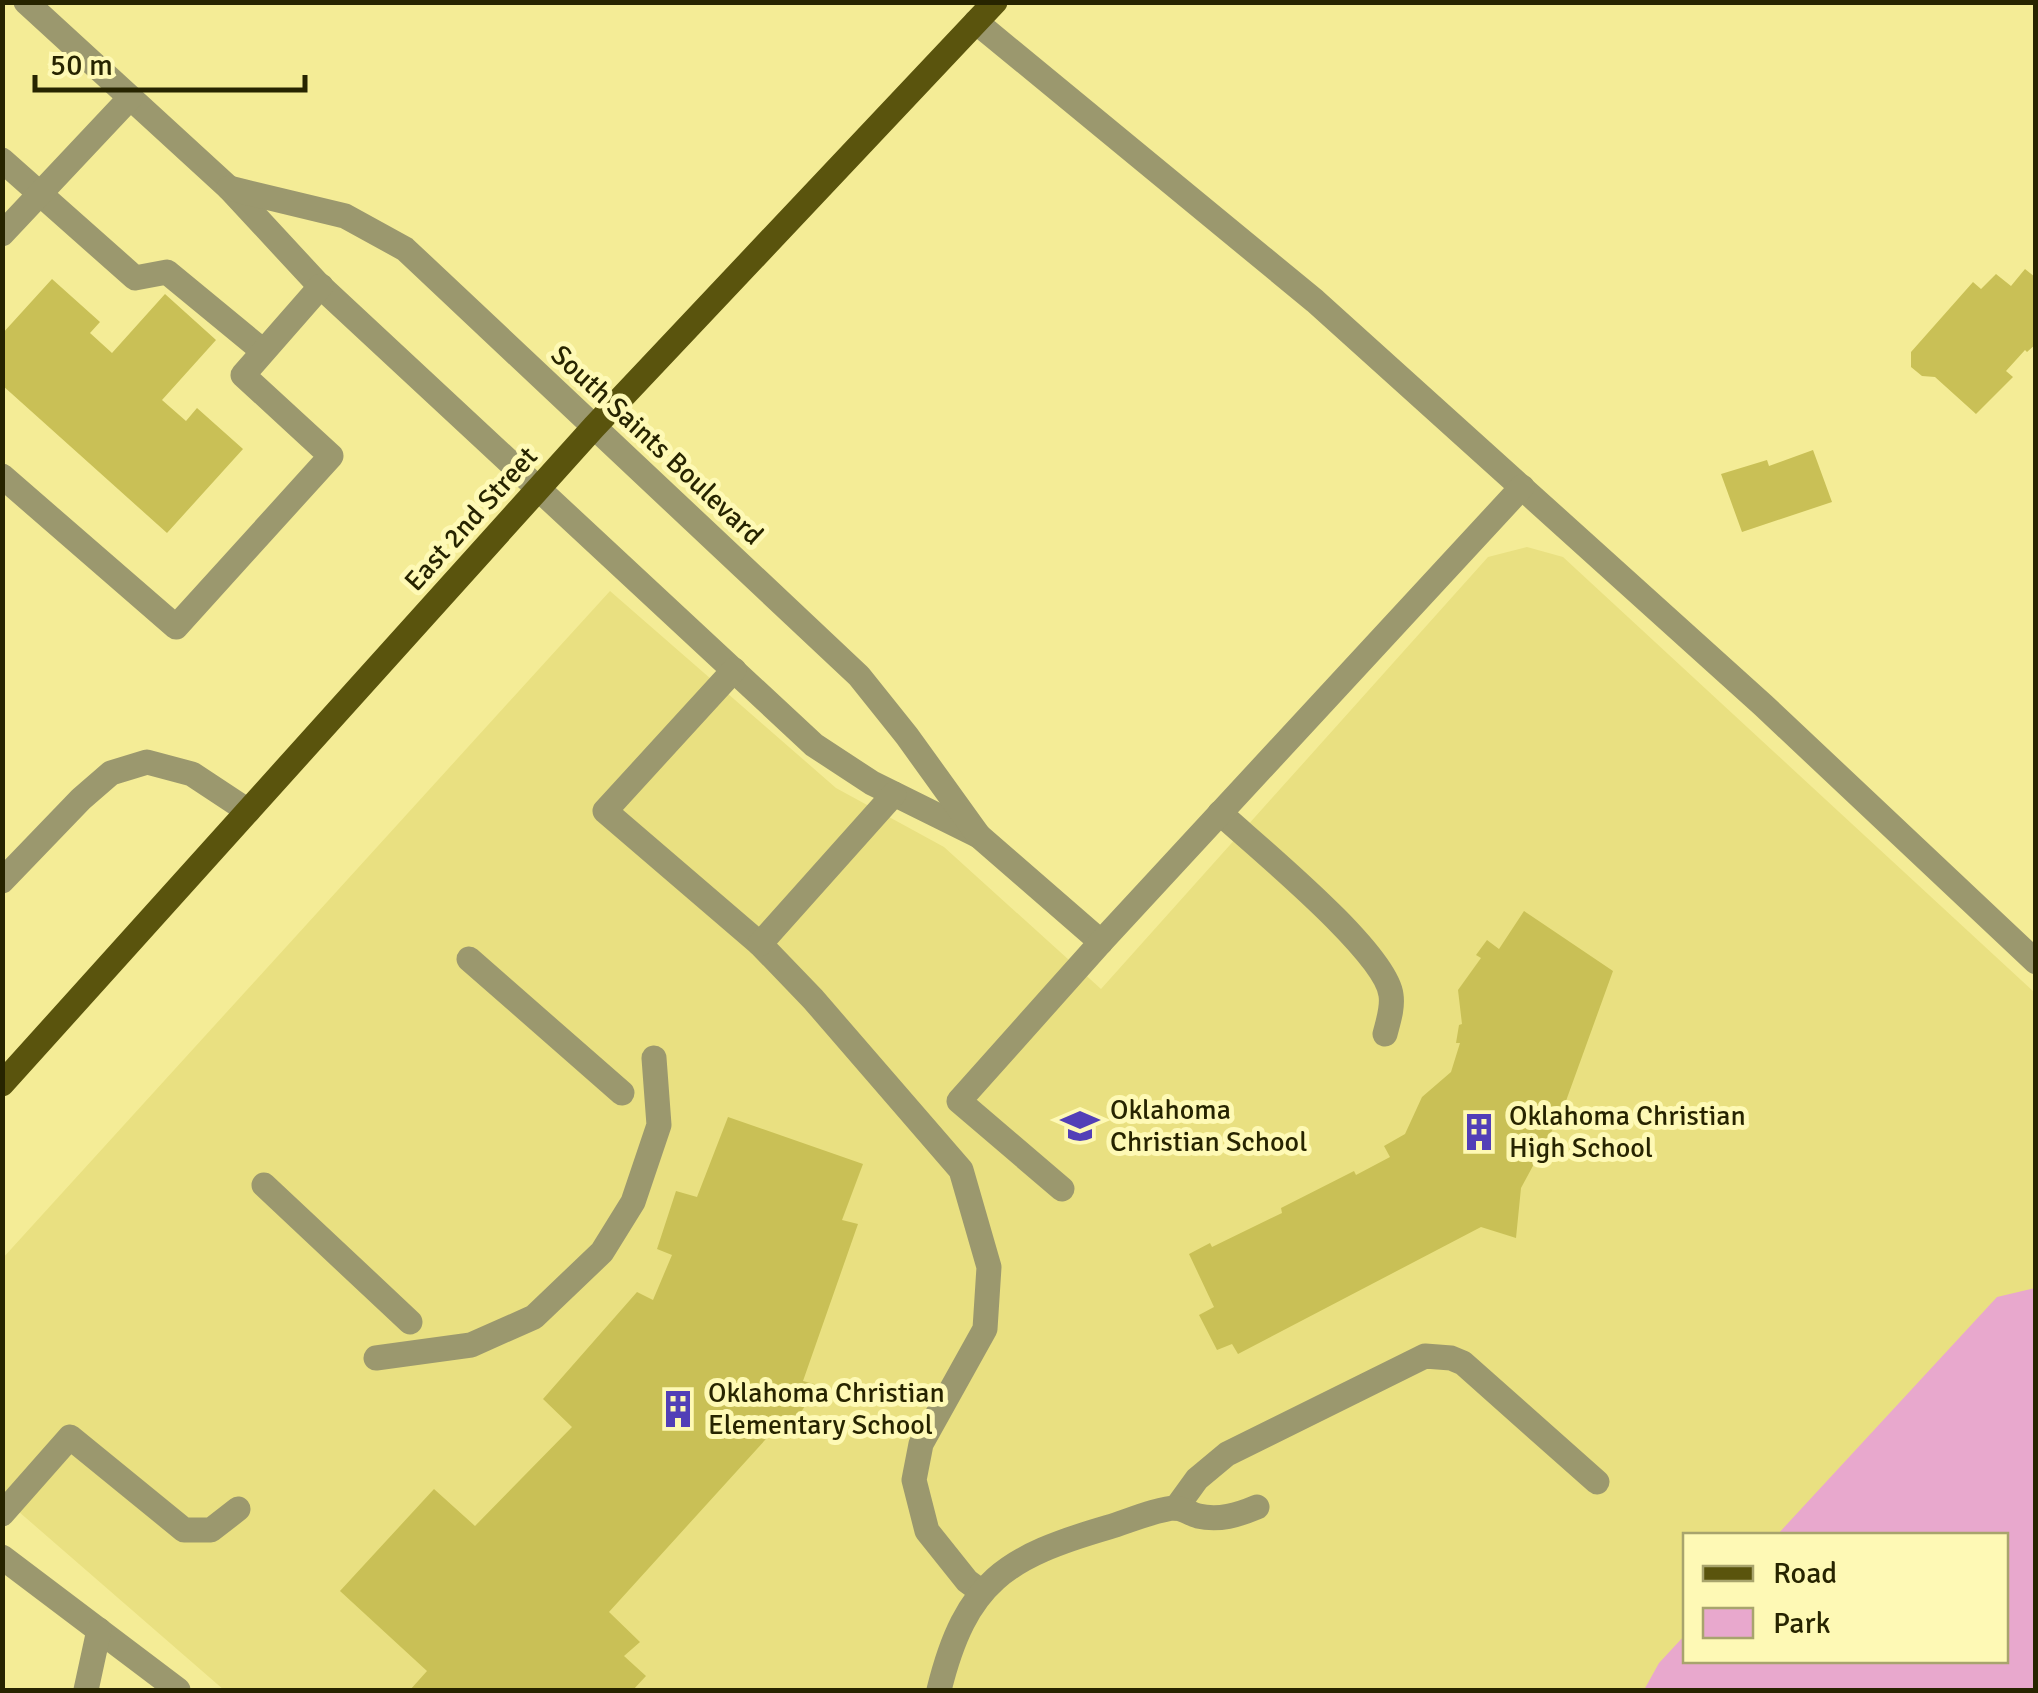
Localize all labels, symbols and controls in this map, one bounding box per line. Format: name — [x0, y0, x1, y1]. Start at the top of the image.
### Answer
scale bar — [35, 30, 305, 92]
text: 50 m — [50, 47, 113, 84]
street label: South Saints Boulevard — [544, 338, 770, 552]
street label: East 2nd Street — [397, 440, 545, 598]
place label: Oklahoma Christian School — [1110, 1093, 1307, 1159]
place label: Oklahoma Christian High School — [1509, 1099, 1746, 1165]
school or university icon: Oklahoma Christian School — [1059, 1105, 1101, 1147]
building icon: Oklahoma Christian High School — [1458, 1111, 1500, 1153]
place label: Oklahoma Christian Elementary School — [708, 1376, 945, 1442]
building icon: Oklahoma Christian Elementary School — [657, 1388, 699, 1430]
legend — [1683, 1533, 2008, 1663]
text: Road — [1773, 1555, 1837, 1592]
text: Park — [1773, 1605, 1831, 1642]

